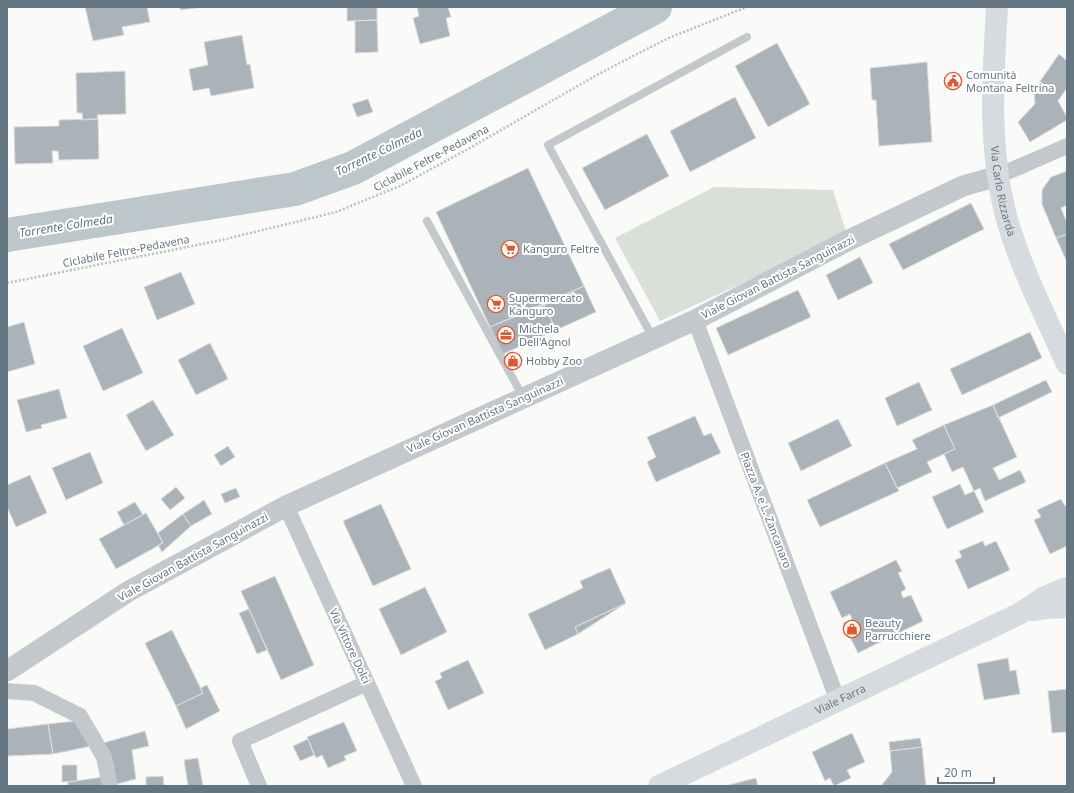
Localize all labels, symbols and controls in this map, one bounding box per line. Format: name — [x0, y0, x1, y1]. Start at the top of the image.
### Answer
place label: Comunità Montana Feltrina — [966, 67, 1054, 95]
public building icon: Comunità Montana Feltrina — [943, 71, 963, 91]
street label: Ciclabile Feltre-Pedavena — [370, 121, 491, 194]
water label: Torrente Colmeda — [333, 123, 425, 180]
street label: Via Carlo Rizzarda — [988, 145, 1020, 238]
water label: Torrente Colmeda — [18, 210, 114, 241]
street label: Ciclabile Feltre-Pedavena — [61, 231, 191, 270]
street label: Viale Giovan Battista Sanguinazzi — [699, 231, 857, 322]
supermarket icon: Kanguro Feltre — [500, 239, 520, 259]
place label: Kanguro Feltre — [523, 241, 599, 256]
place label: Supermercato Kanguro — [509, 290, 583, 318]
supermarket icon: Supermercato Kanguro — [486, 294, 506, 314]
place label: Michela Dell'Agnol — [519, 321, 571, 349]
office icon: Michela Dell'Agnol — [496, 325, 516, 345]
shop icon: Hobby Zoo — [503, 351, 523, 371]
place label: Hobby Zoo — [526, 353, 583, 368]
street label: Viale Giovan Battista Sanguinazzi — [404, 373, 566, 456]
street label: Piazza A. e L. Zancanaro — [737, 450, 796, 570]
street label: Viale Giovan Battista Sanguinazzi — [115, 509, 271, 604]
street label: Via Vittore Dolci — [326, 606, 374, 686]
place label: Beauty Parrucchiere — [865, 615, 931, 643]
shop icon: Beauty Parrucchiere — [842, 619, 862, 639]
street label: Viale Farra — [812, 680, 868, 717]
scale bar — [938, 759, 994, 785]
text: 20 m — [944, 764, 972, 781]

